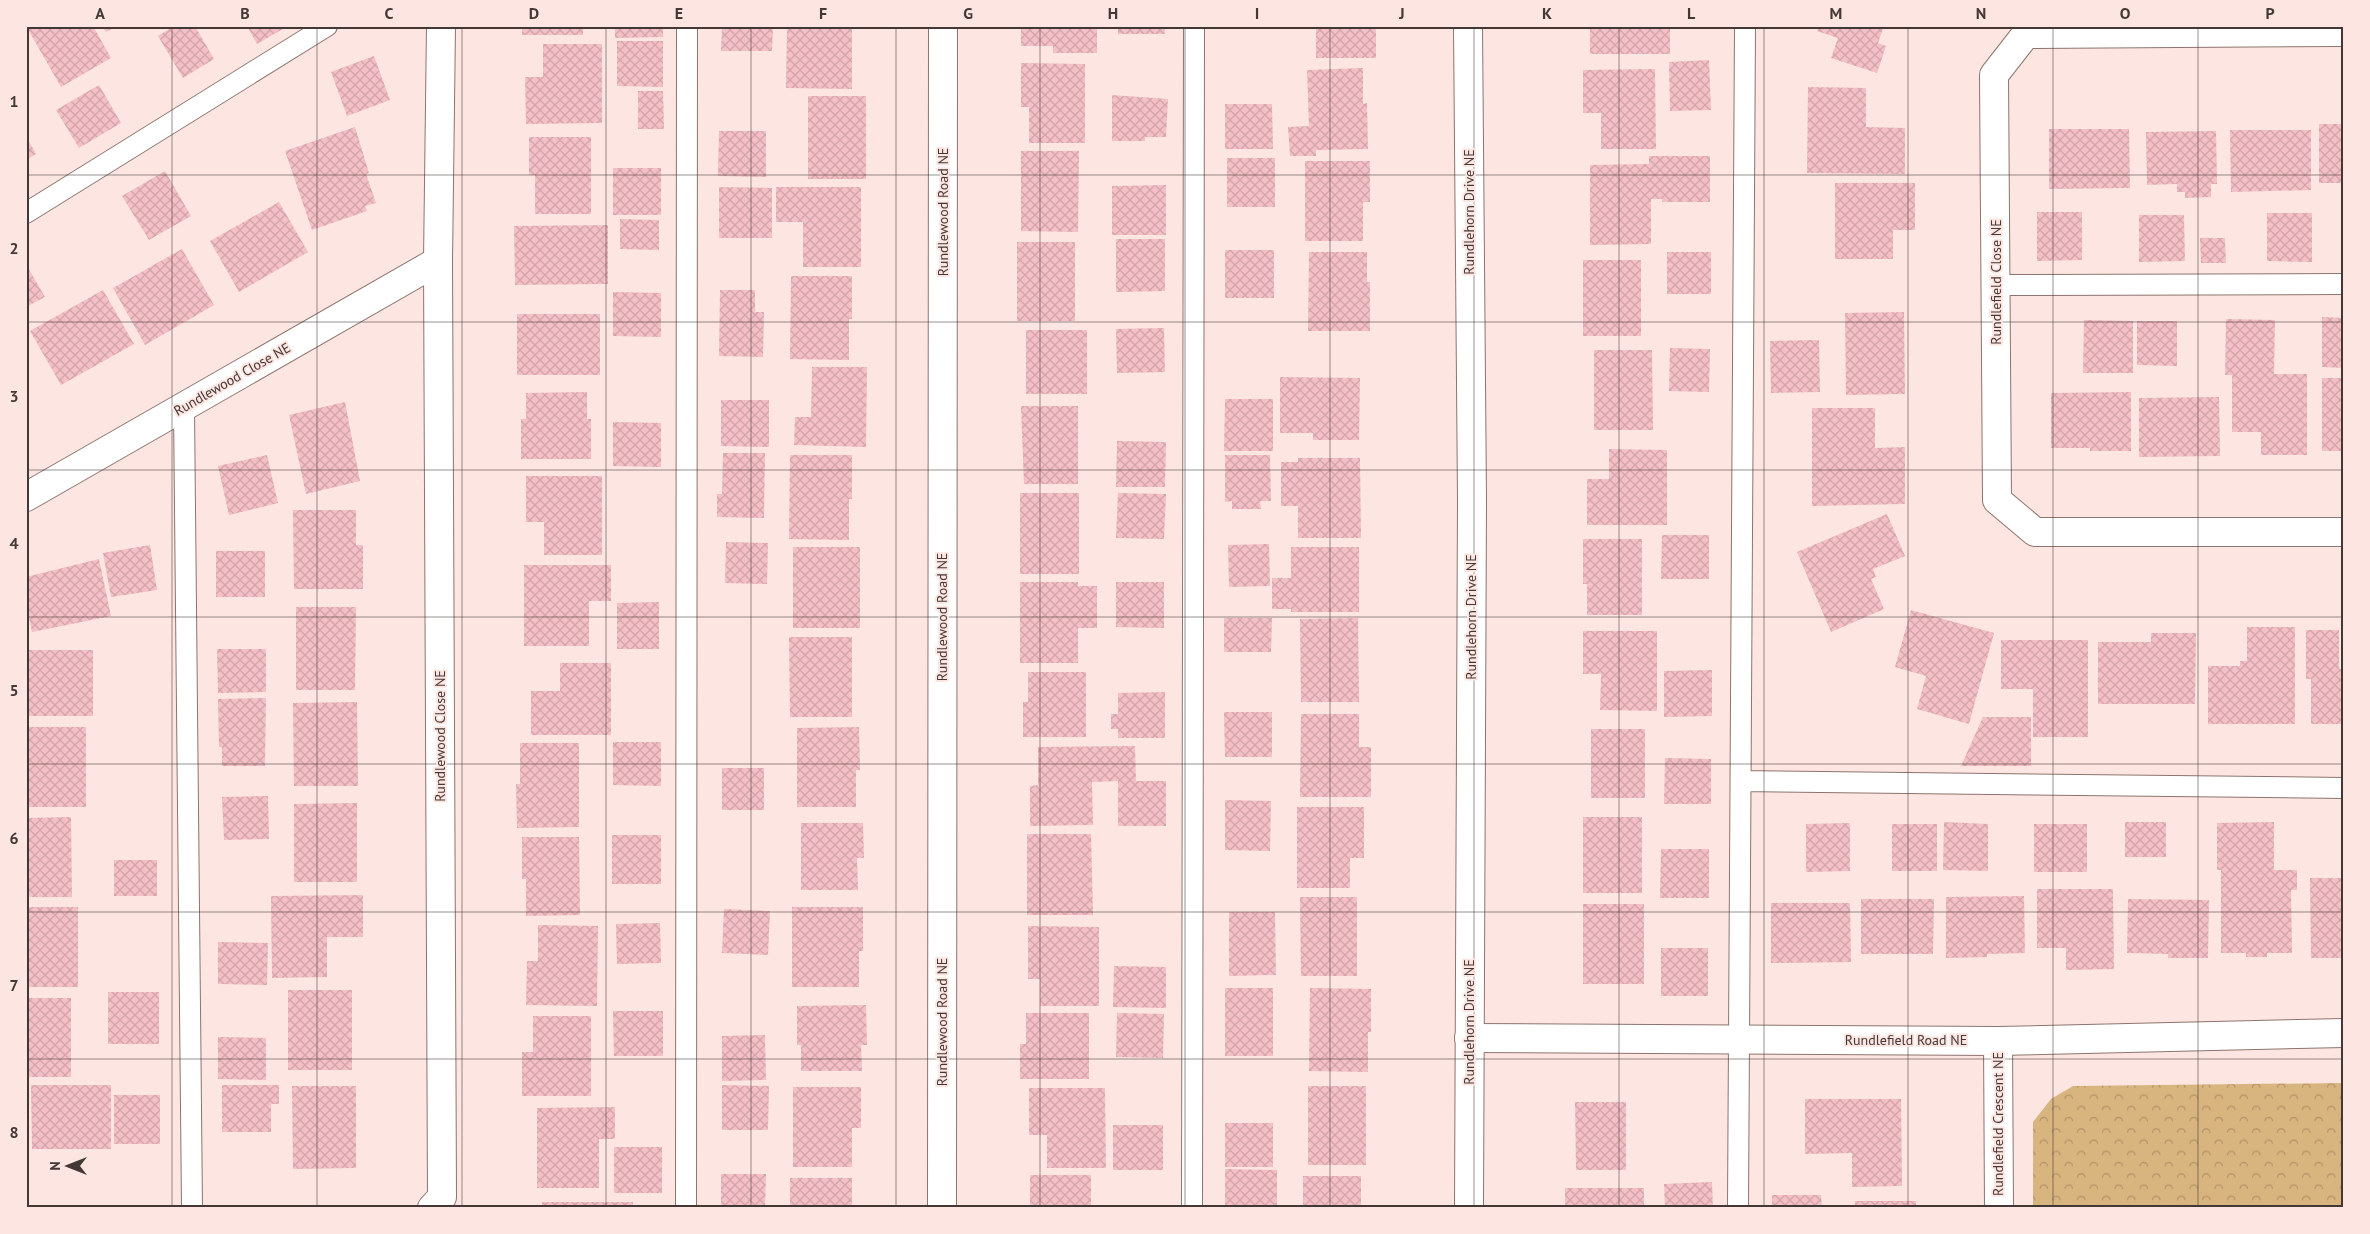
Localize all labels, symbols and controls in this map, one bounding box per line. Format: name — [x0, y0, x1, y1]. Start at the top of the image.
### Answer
text: A — [95, 3, 105, 23]
text: B — [240, 3, 250, 23]
text: C — [385, 3, 394, 23]
text: D — [529, 3, 539, 23]
text: E — [675, 3, 683, 23]
text: F — [819, 3, 827, 23]
text: G — [963, 3, 973, 23]
text: H — [1108, 3, 1118, 23]
text: I — [1255, 3, 1259, 23]
text: J — [1398, 3, 1405, 23]
text: K — [1542, 3, 1552, 23]
text: L — [1687, 3, 1696, 23]
text: M — [1830, 3, 1842, 23]
text: N — [1976, 3, 1986, 23]
text: O — [2120, 3, 2131, 23]
text: P — [2265, 3, 2275, 23]
text: 1 — [9, 91, 19, 111]
street label: Rundlewood Road NE — [934, 148, 952, 276]
street label: Rundlehorn Drive NE — [1460, 149, 1478, 275]
street label: Rundlefield Close NE — [1987, 219, 2005, 345]
text: 2 — [9, 238, 19, 258]
street label: Rundlewood Close NE — [170, 338, 294, 420]
text: 3 — [9, 386, 19, 406]
text: 4 — [9, 533, 19, 553]
street label: Rundlewood Road NE — [933, 553, 951, 681]
street label: Rundlehorn Drive NE — [1462, 554, 1480, 680]
street label: Rundlewood Close NE — [431, 670, 449, 802]
text: 5 — [9, 680, 19, 700]
text: 6 — [9, 828, 19, 848]
street label: Rundlewood Road NE — [933, 958, 951, 1086]
street label: Rundlehorn Drive NE — [1460, 959, 1478, 1085]
text: 7 — [9, 975, 19, 995]
street label: Rundlefield Road NE — [1845, 1031, 1967, 1049]
street label: Rundlefield Crescent NE — [1989, 1052, 2007, 1196]
text: 8 — [9, 1122, 19, 1142]
north arrow — [42, 1142, 92, 1192]
text: N — [46, 1161, 64, 1171]

